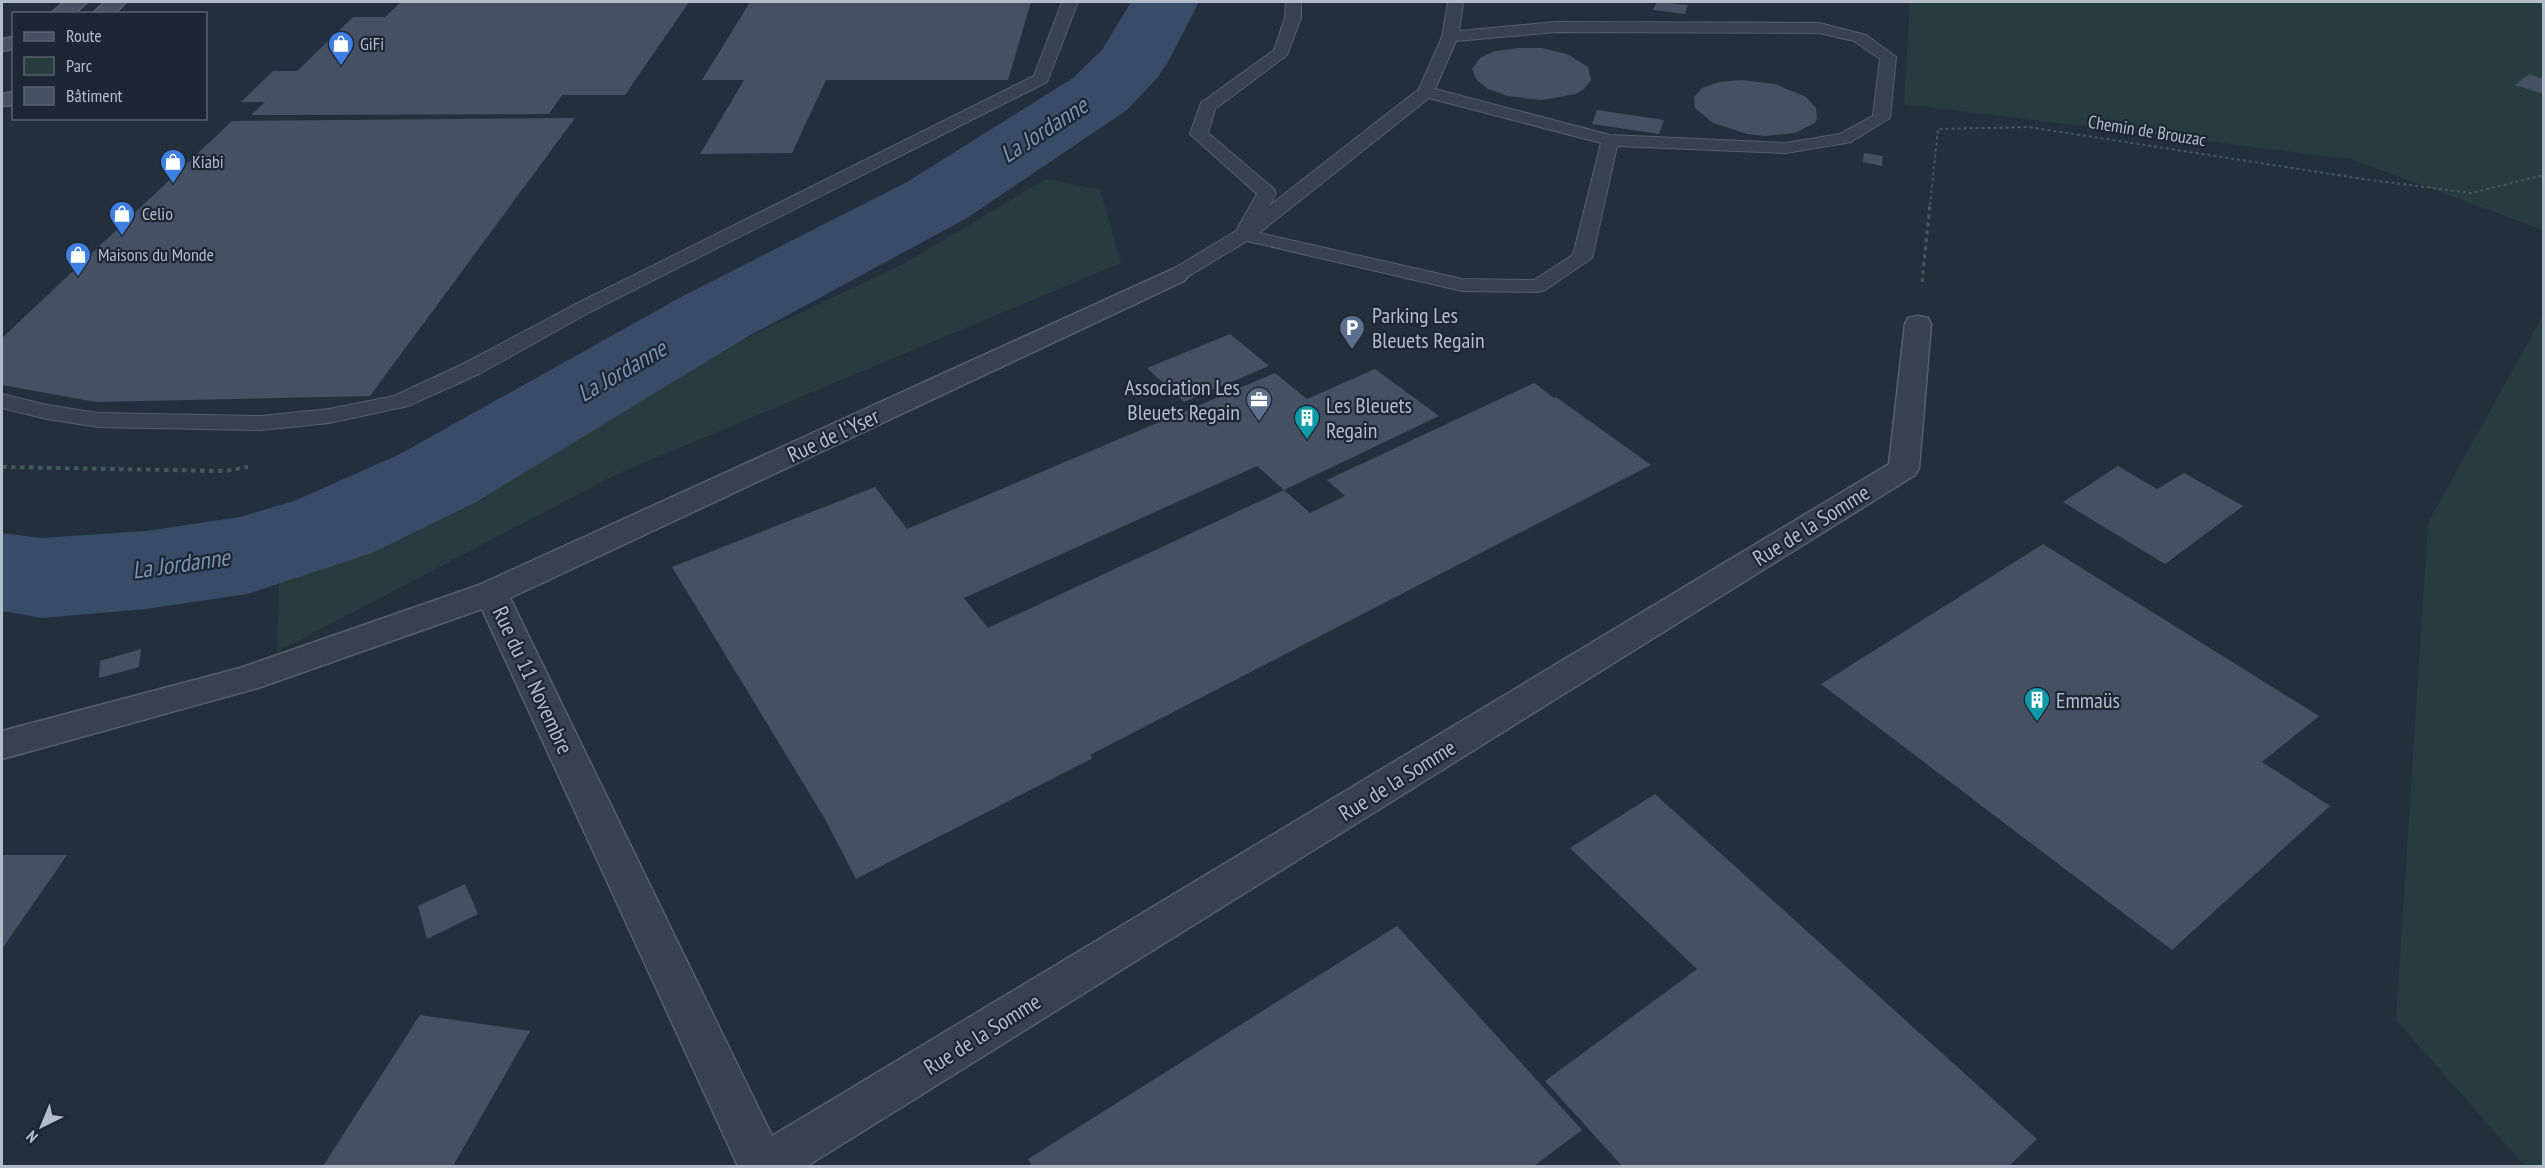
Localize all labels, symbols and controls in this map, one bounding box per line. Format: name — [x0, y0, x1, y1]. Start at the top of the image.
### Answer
legend — [12, 12, 207, 120]
text: Route — [66, 24, 102, 47]
shop icon: GiFi — [326, 29, 356, 67]
place label: GiFi — [360, 32, 384, 55]
text: Parc — [66, 54, 93, 77]
text: Bâtiment — [66, 84, 123, 107]
water label: La Jordanne — [994, 89, 1095, 169]
street label: Chemin de Brouzac — [2086, 110, 2208, 151]
shop icon: Kiabi — [158, 147, 188, 185]
place label: Kiabi — [192, 150, 224, 173]
shop icon: Celio — [107, 199, 137, 237]
place label: Celio — [142, 202, 173, 225]
shop icon: Maisons du Monde — [63, 240, 93, 278]
place label: Maisons du Monde — [98, 243, 214, 266]
place label: Parking Les Bleuets Regain — [1372, 301, 1485, 354]
parking icon: Parking Les Bleuets Regain — [1337, 313, 1367, 351]
water label: La Jordanne — [572, 332, 674, 408]
place label: Association Les Bleuets Regain — [1124, 373, 1240, 426]
office icon: Association Les Bleuets Regain — [1244, 385, 1274, 423]
place label: Les Bleuets Regain — [1326, 391, 1412, 444]
street label: Rue de l'Yser — [783, 402, 883, 468]
building icon: Les Bleuets Regain — [1292, 403, 1322, 441]
street label: Rue de la Somme — [1747, 478, 1875, 572]
water label: La Jordanne — [130, 541, 234, 586]
street label: Rue du 11 Novembre — [487, 602, 579, 758]
building icon: Emmaüs — [2022, 685, 2052, 723]
place label: Emmaüs — [2056, 686, 2120, 714]
street label: Rue de la Somme — [1333, 733, 1461, 827]
street label: Rue de la Somme — [918, 987, 1046, 1081]
north arrow — [12, 1096, 72, 1156]
text: N — [22, 1127, 42, 1147]

